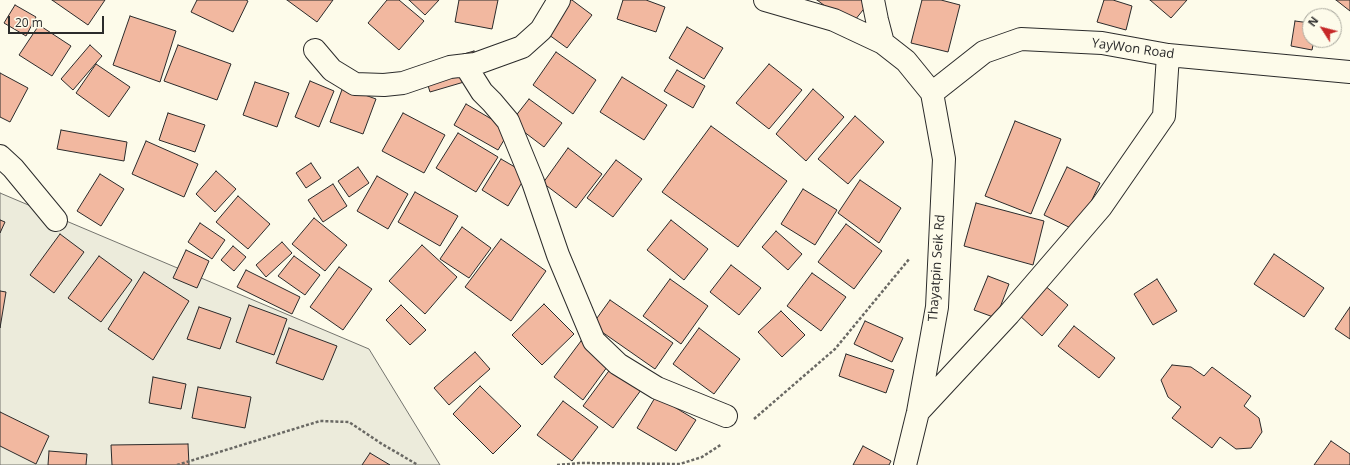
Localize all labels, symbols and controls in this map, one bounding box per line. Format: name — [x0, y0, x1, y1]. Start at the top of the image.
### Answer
scale bar — [10, 8, 106, 34]
north arrow — [1302, 8, 1342, 48]
text: N — [1304, 13, 1321, 29]
text: 20 m — [15, 14, 43, 31]
street label: YayWon Road — [1091, 35, 1175, 63]
street label: Thayatpin Seik Rd — [925, 214, 949, 322]

